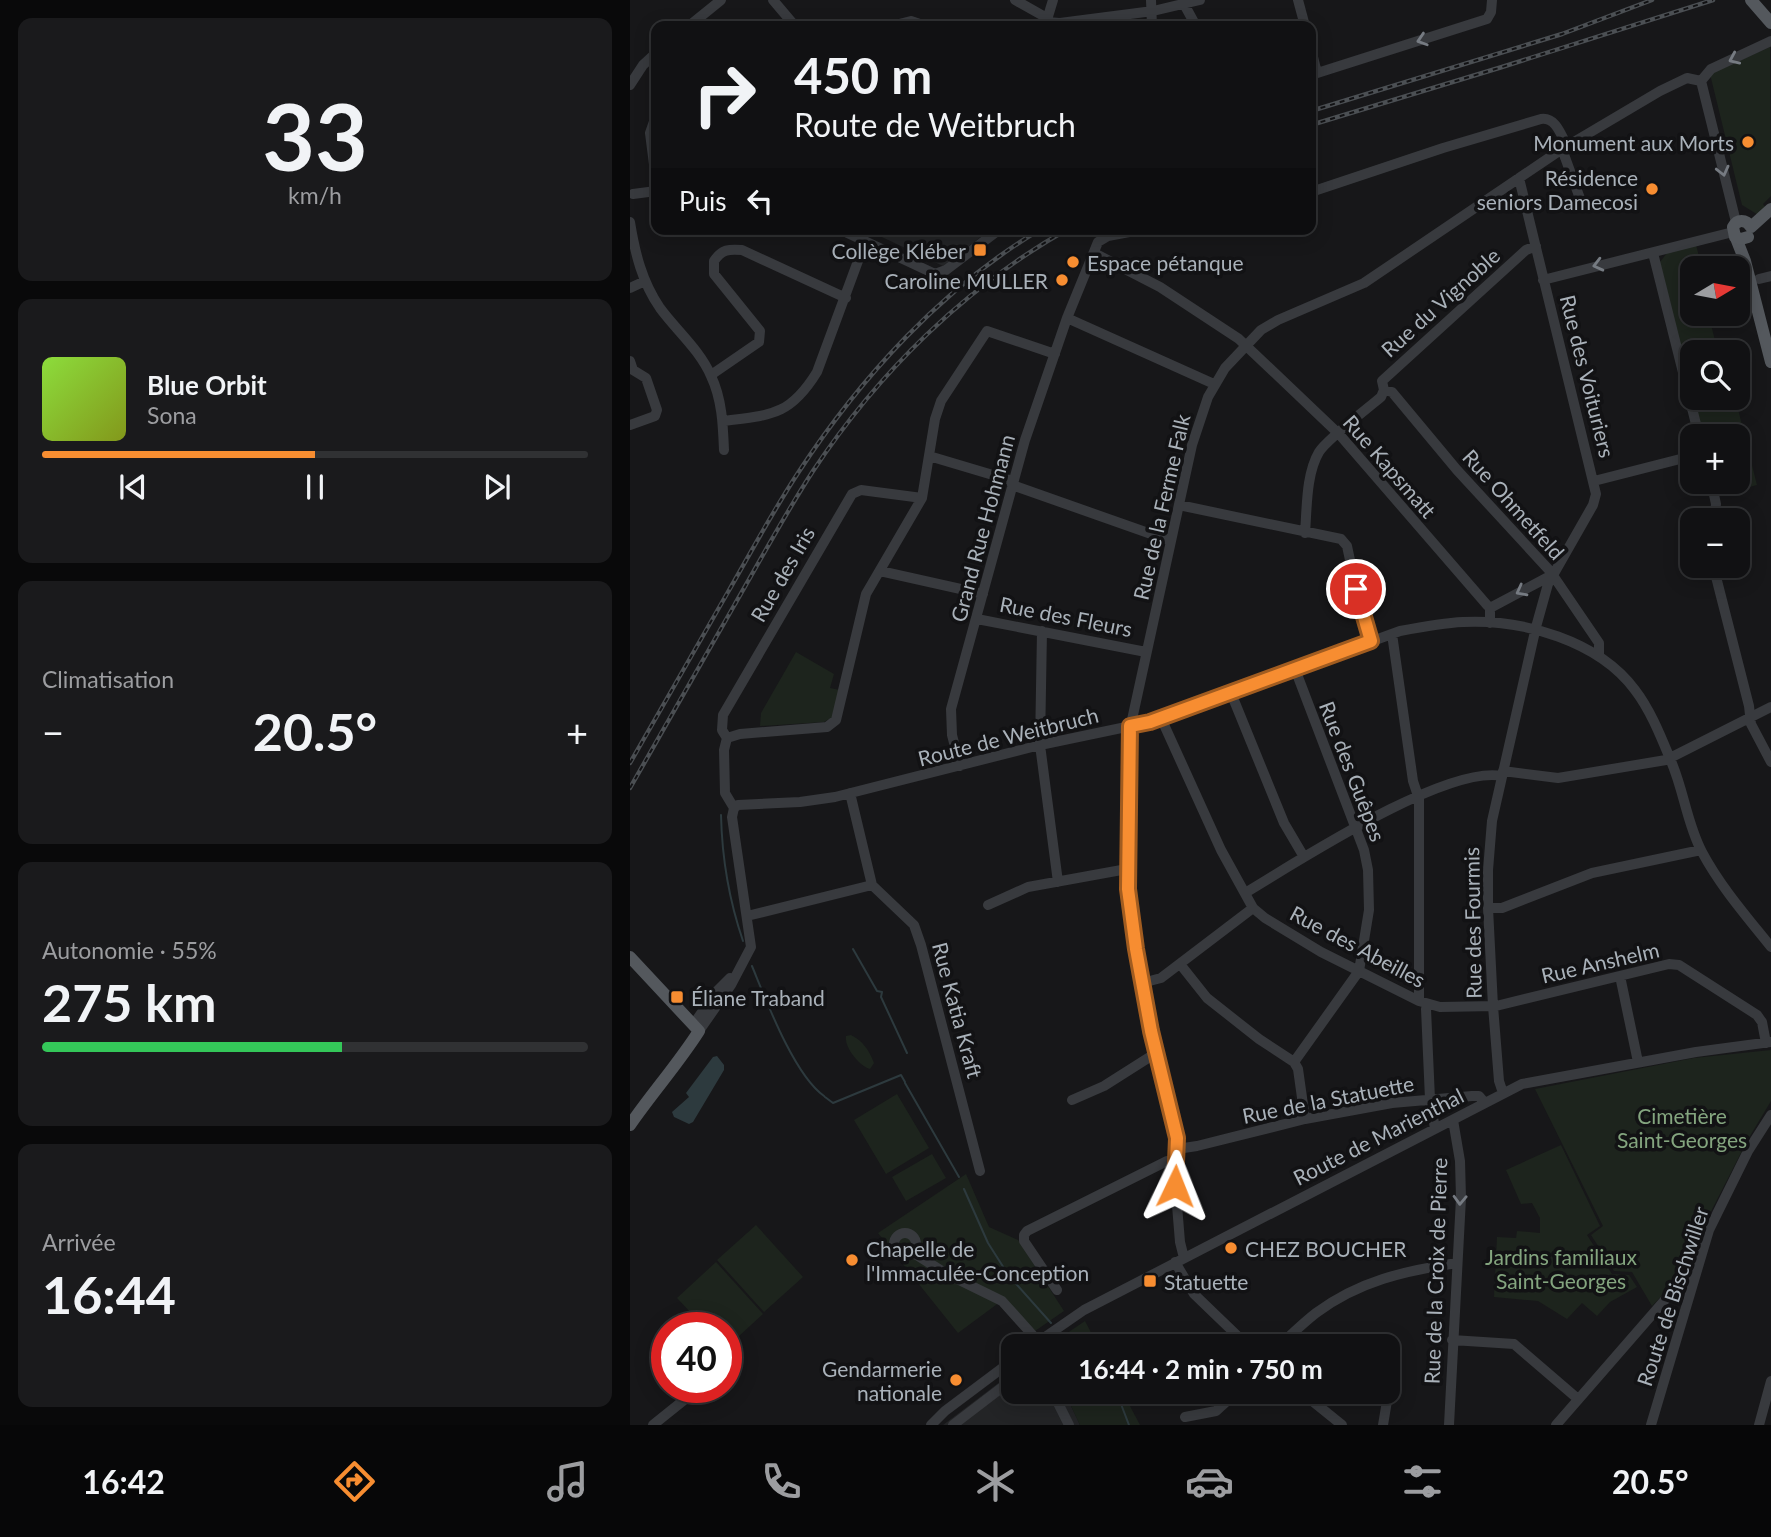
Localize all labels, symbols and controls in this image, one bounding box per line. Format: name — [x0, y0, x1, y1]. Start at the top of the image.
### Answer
one-way arrow — [1416, 31, 1428, 46]
text: 450 m — [794, 46, 932, 104]
icon: right — [679, 49, 770, 140]
one-way arrow — [1729, 51, 1741, 65]
text: 33 — [262, 81, 368, 190]
text: Route de Weitbruch — [794, 105, 1076, 144]
place label: Monument aux Morts — [1533, 130, 1734, 155]
marker: Monument aux Morts — [1740, 134, 1756, 150]
place label: Résidence seniors Damecosi — [1477, 165, 1638, 214]
one-way arrow — [1715, 165, 1729, 177]
text: km/h — [288, 181, 342, 209]
marker: Résidence seniors Damecosi — [1644, 181, 1660, 197]
icon: left — [741, 182, 779, 220]
text: Puis — [679, 185, 727, 217]
place label: Collège Kléber — [832, 238, 966, 263]
marker: Collège Kléber — [972, 242, 988, 258]
street label: Rue du Vignoble — [1376, 242, 1504, 362]
place label: Espace pétanque — [1087, 250, 1244, 275]
marker: Espace pétanque — [1065, 254, 1081, 270]
north arrow — [1680, 256, 1750, 326]
map controls — [1680, 256, 1750, 578]
one-way arrow — [1592, 257, 1604, 271]
place label: Caroline MULLER — [884, 268, 1049, 293]
marker: Caroline MULLER — [1054, 272, 1070, 288]
street label: Rue des Voituriers — [1556, 292, 1620, 460]
button: search — [1680, 340, 1750, 410]
text: Blue Orbit — [147, 369, 267, 401]
text: Sona — [147, 401, 197, 429]
street label: Rue Kapsmatt — [1339, 410, 1442, 523]
street label: Rue de la Ferme Falk — [1127, 411, 1195, 602]
button: + — [1680, 424, 1750, 494]
street label: Grand Rue Hohmann — [945, 431, 1019, 625]
street label: Rue Ohmetfeld — [1458, 444, 1570, 564]
icon: previous — [114, 468, 152, 506]
icon: pause — [296, 468, 334, 506]
icon: next — [478, 468, 516, 506]
button: − — [1680, 508, 1750, 578]
street label: Rue des Iris — [745, 522, 819, 626]
pin — [1326, 559, 1386, 619]
icon: arrive — [1337, 570, 1375, 608]
one-way arrow — [1516, 583, 1528, 597]
street label: Rue des Fleurs — [998, 591, 1134, 641]
text: Climatisation — [42, 665, 174, 693]
street label: Rue des Guêpes — [1315, 697, 1391, 845]
text: 20.5° — [253, 700, 377, 762]
street label: Route de Weitbruch — [915, 701, 1101, 771]
text: − — [42, 709, 64, 755]
text: + — [566, 709, 588, 755]
street label: Rue des Fourmis — [1458, 847, 1486, 999]
street label: Rue des Abeilles — [1286, 900, 1430, 992]
text: Autonomie · 55% — [42, 936, 217, 964]
street label: Rue Anshelm — [1539, 936, 1661, 988]
street label: Rue Katia Kraft — [928, 939, 988, 1081]
text: 275 km — [42, 971, 216, 1033]
place label: Éliane Traband — [691, 985, 825, 1010]
marker: Éliane Traband — [669, 989, 685, 1005]
street label: Rue de la Statuette — [1240, 1070, 1416, 1128]
street label: Route de Marienthal — [1289, 1082, 1467, 1190]
park label: Cimetière Saint-Georges — [1617, 1103, 1747, 1152]
position arrow — [1138, 1149, 1212, 1223]
street label: Rue de la Croix de Pierre — [1419, 1157, 1451, 1385]
one-way arrow — [1453, 1195, 1468, 1206]
street label: Route de Bischwiller — [1631, 1203, 1713, 1389]
text: Arrivée — [42, 1228, 116, 1256]
place label: Chapelle de l'Immaculée-Conception — [866, 1236, 1089, 1285]
place label: CHEZ BOUCHER — [1245, 1236, 1407, 1261]
marker: CHEZ BOUCHER — [1223, 1240, 1239, 1256]
park label: Jardins familiaux Saint-Georges — [1485, 1244, 1637, 1293]
marker: Chapelle de l'Immaculée-Conception — [844, 1252, 860, 1268]
text: 16:44 — [42, 1263, 176, 1325]
place label: Statuette — [1164, 1269, 1248, 1294]
marker: Statuette — [1142, 1273, 1158, 1289]
speed limit sign: 40 — [651, 1312, 742, 1403]
text: 16:44 · 2 min · 750 m — [1078, 1353, 1323, 1385]
place label: Gendarmerie nationale — [822, 1356, 942, 1405]
marker: Gendarmerie nationale — [948, 1372, 964, 1388]
icon: directions — [330, 1457, 379, 1506]
icon: music — [543, 1457, 592, 1506]
icon: phone — [757, 1457, 806, 1506]
icon: climate — [971, 1457, 1020, 1506]
icon: car — [1185, 1457, 1234, 1506]
icon: filters — [1398, 1457, 1447, 1506]
text: 16:42 — [82, 1462, 165, 1501]
text: 20.5° — [1612, 1462, 1689, 1501]

